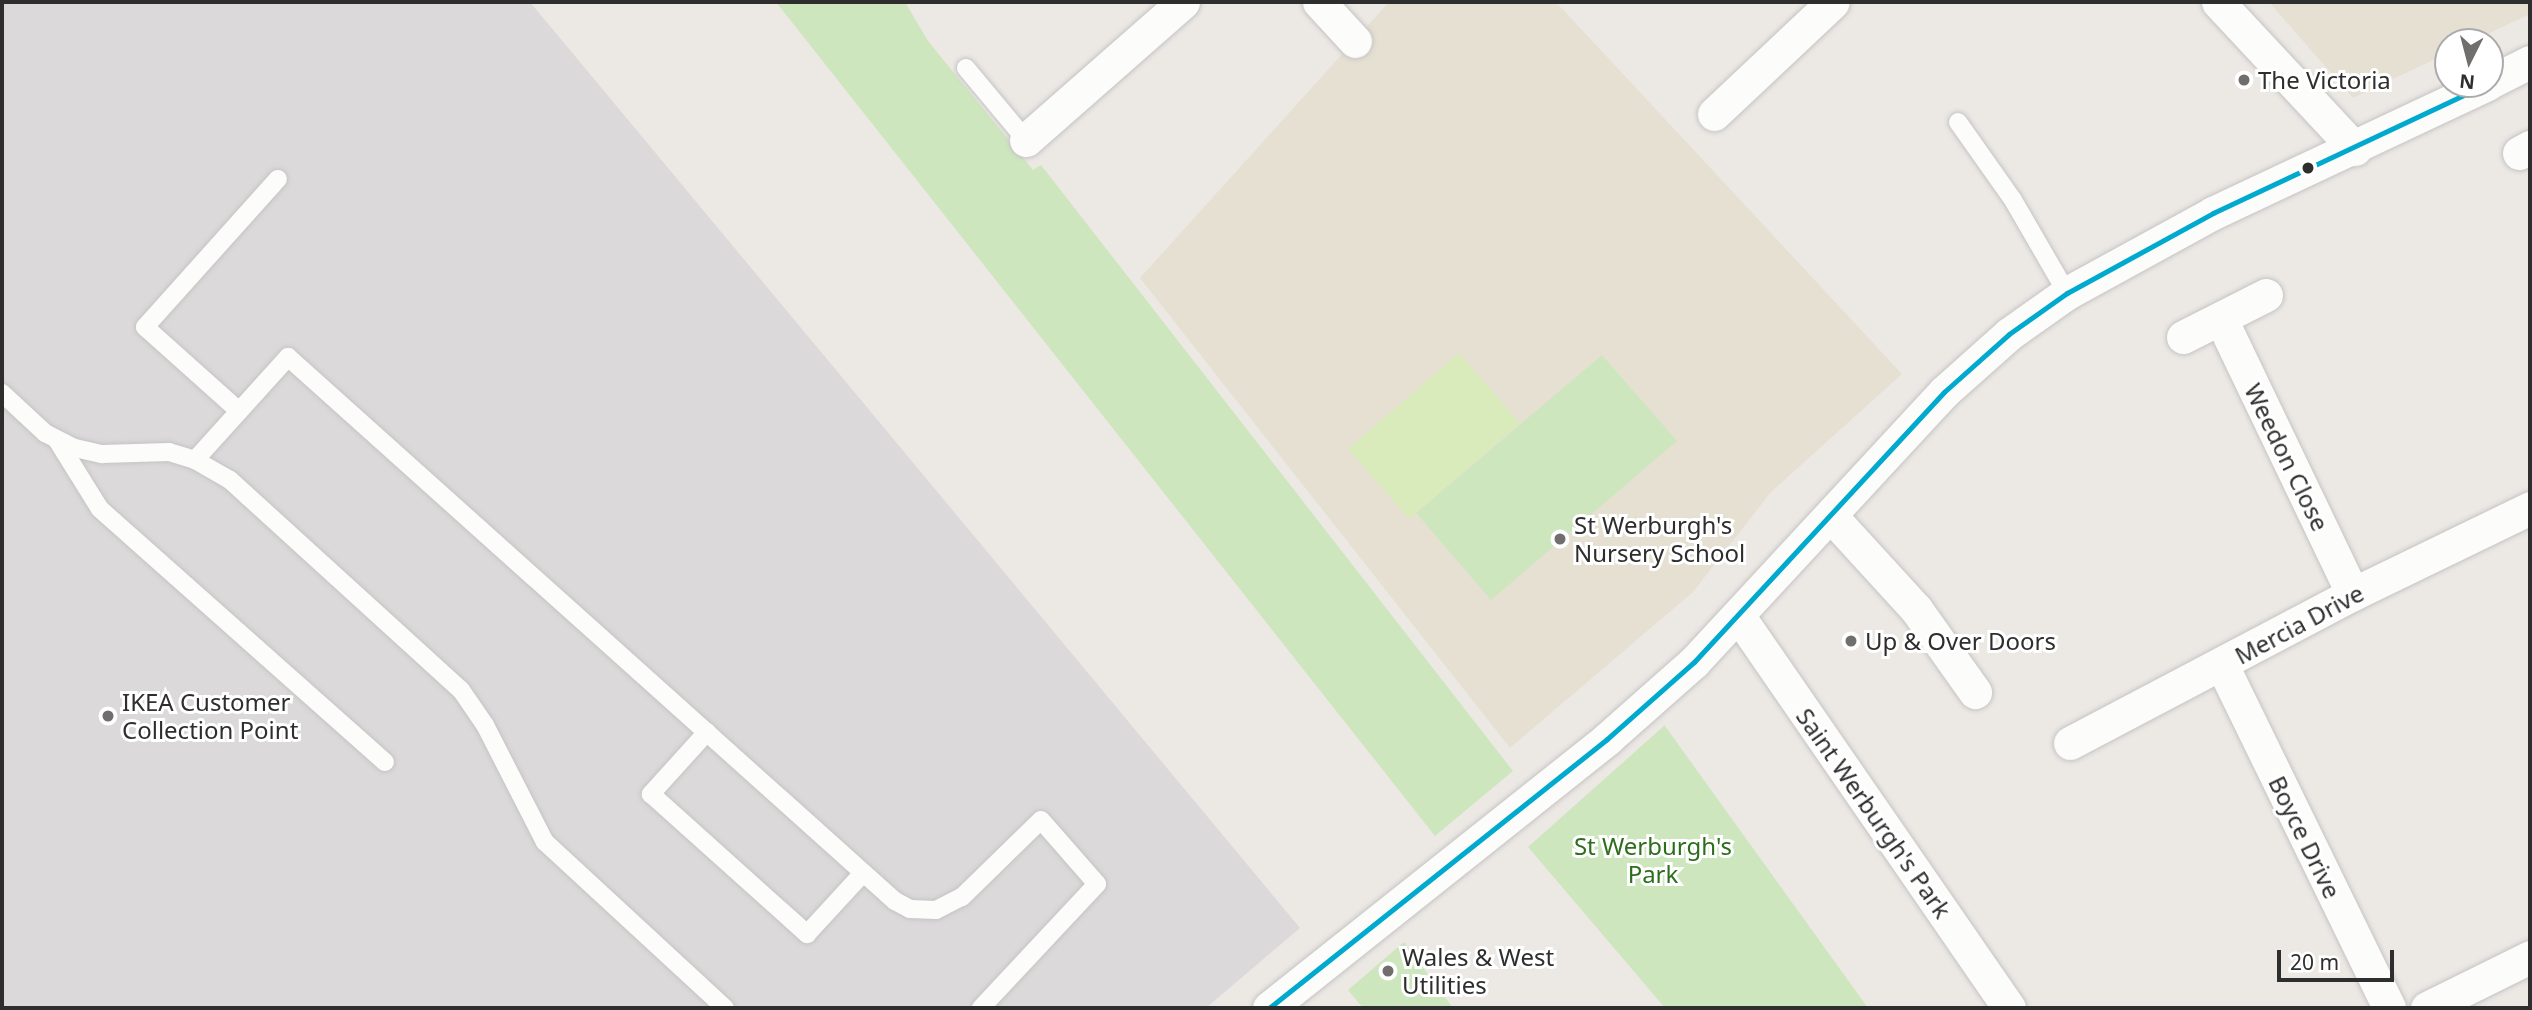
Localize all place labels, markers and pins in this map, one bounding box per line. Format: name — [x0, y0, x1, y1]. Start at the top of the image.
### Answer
place label: The Victoria — [2258, 66, 2391, 94]
marker: The Victoria — [2236, 72, 2252, 88]
unlabelled marker — [2301, 161, 2315, 175]
place label: St Werburgh's Nursery School — [1574, 511, 1745, 567]
marker: St Werburgh's Nursery School — [1552, 531, 1568, 547]
place label: Up & Over Doors — [1865, 627, 2056, 655]
marker: Up & Over Doors — [1843, 633, 1859, 649]
place label: IKEA Customer Collection Point — [122, 688, 298, 744]
marker: IKEA Customer Collection Point — [100, 708, 116, 724]
place label: Wales & West Utilities — [1402, 943, 1554, 999]
marker: Wales & West Utilities — [1380, 963, 1396, 979]

